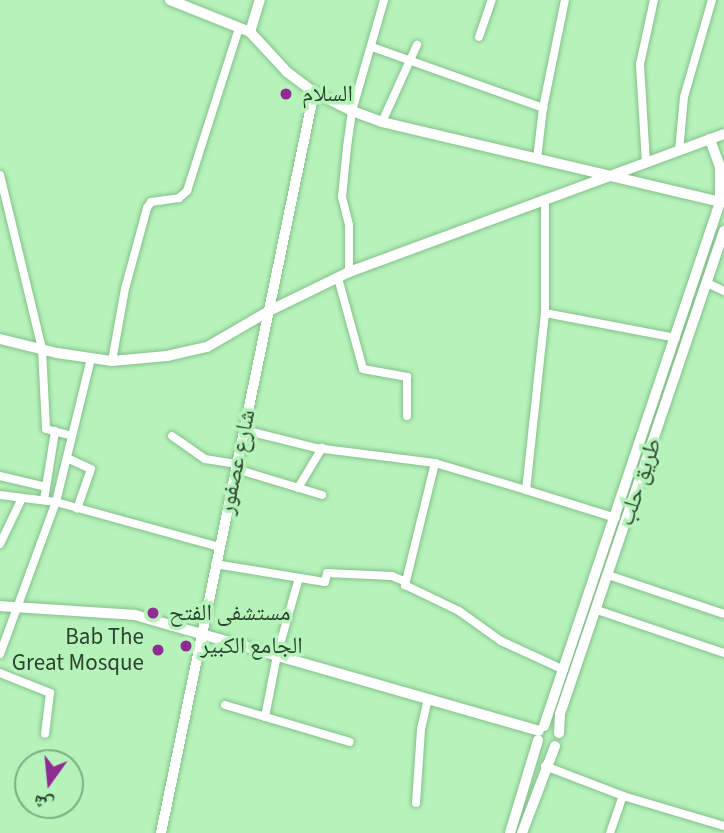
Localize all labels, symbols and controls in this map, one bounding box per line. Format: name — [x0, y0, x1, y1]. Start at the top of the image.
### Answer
place label: السلام — [302, 80, 353, 108]
marker: السلام — [276, 84, 296, 104]
street label: شارع عصفور — [212, 407, 262, 517]
street label: طريق حلب — [612, 435, 668, 529]
place label: مستشفى الفتح — [169, 599, 290, 627]
marker: مستشفى الفتح — [143, 603, 163, 623]
place label: Bab The Great Mosque — [12, 623, 144, 677]
place label: الجامع الكبير — [200, 632, 303, 660]
marker: الجامع الكبير — [178, 638, 194, 654]
marker: Bab The Great Mosque — [150, 642, 166, 658]
north arrow — [14, 749, 84, 819]
text: ش — [31, 787, 57, 818]

